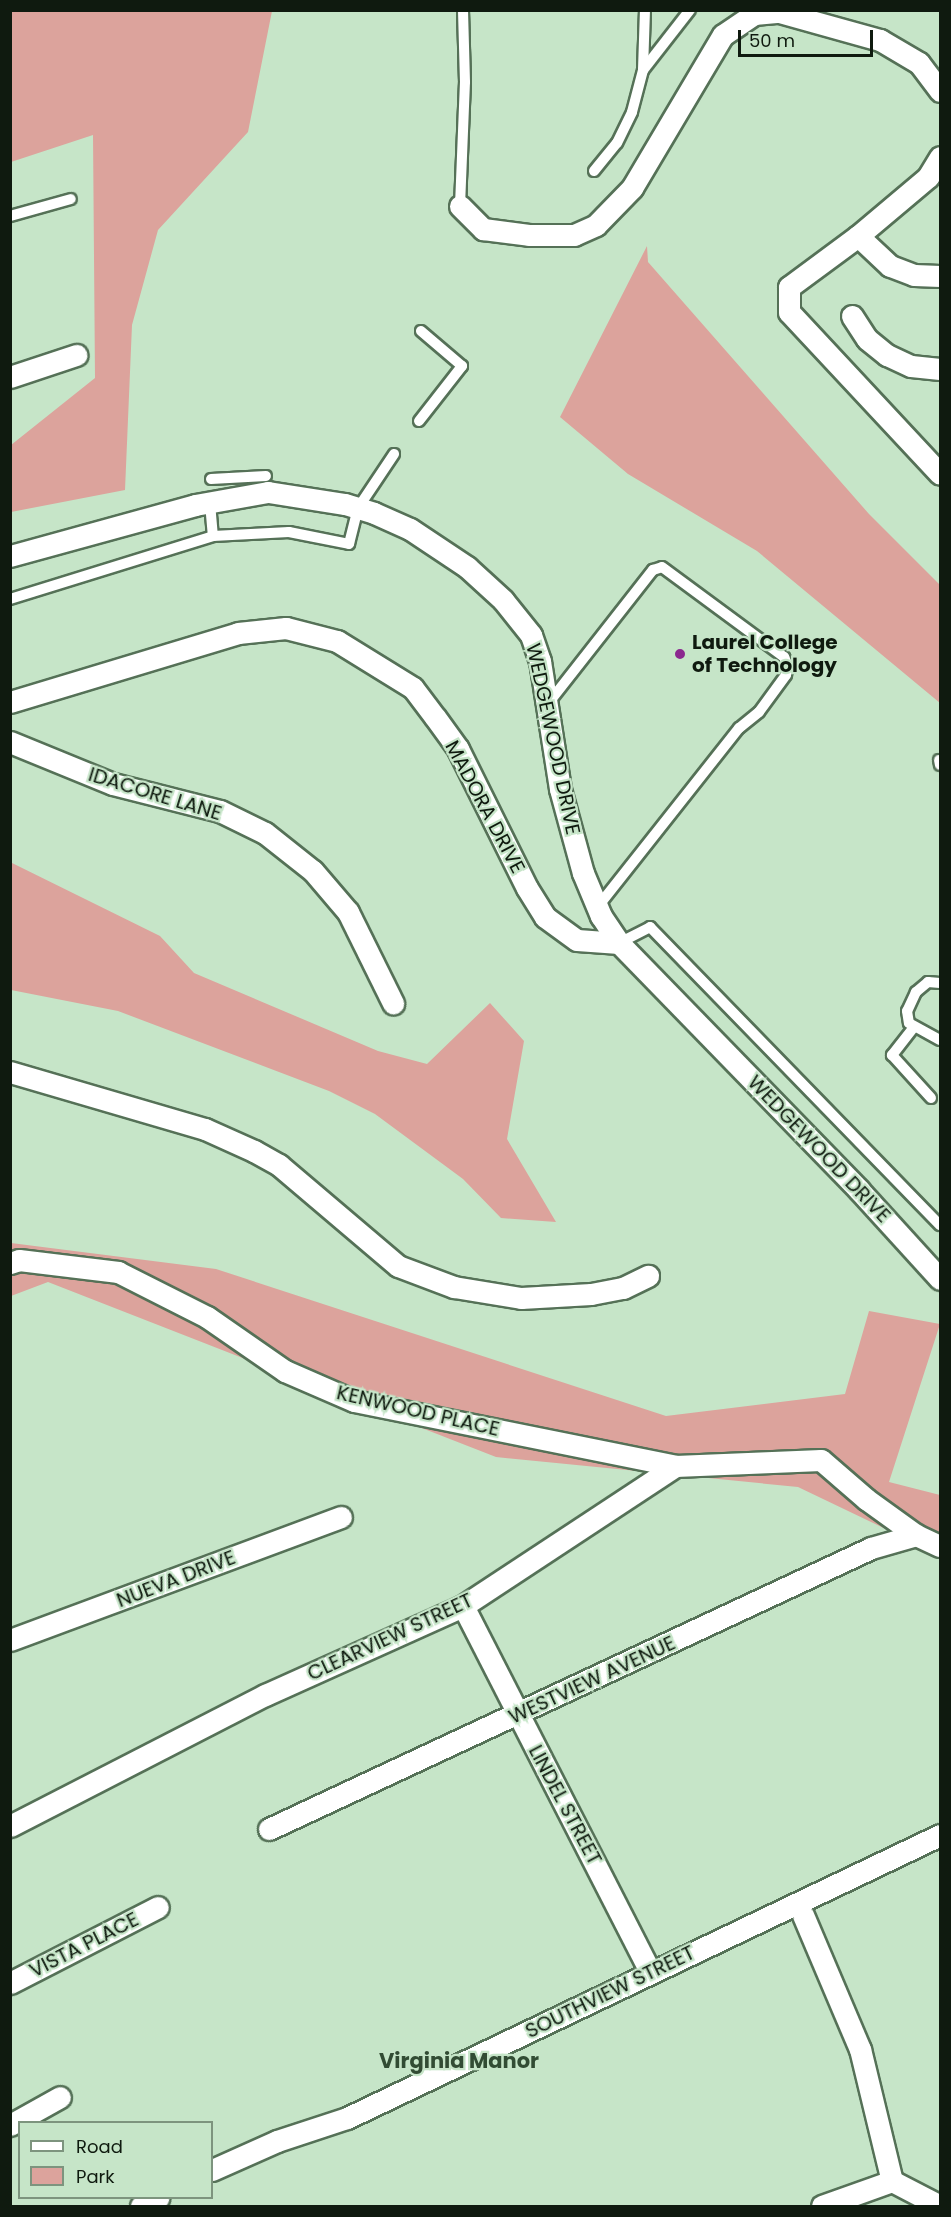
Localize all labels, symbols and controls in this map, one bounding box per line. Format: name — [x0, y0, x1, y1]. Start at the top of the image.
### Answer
scale bar — [741, 18, 876, 56]
text: 50 m — [749, 28, 795, 53]
place label: Laurel College of Technology — [692, 630, 838, 677]
street label: WEDGEWOOD DRIVE — [521, 641, 585, 837]
marker: Laurel College of Technology — [673, 647, 687, 661]
street label: MADORA DRIVE — [440, 737, 530, 877]
street label: IDACORE LANE — [86, 762, 224, 826]
street label: WEDGEWOOD DRIVE — [743, 1070, 895, 1228]
street label: KENWOOD PLACE — [334, 1381, 502, 1441]
street label: NUEVA DRIVE — [113, 1545, 239, 1613]
street label: CLEARVIEW STREET — [304, 1588, 476, 1686]
street label: WESTVIEW AVENUE — [505, 1631, 679, 1729]
street label: LINDEL STREET — [523, 1741, 607, 1869]
street label: VISTA PLACE — [25, 1907, 143, 1983]
street label: SOUTHVIEW STREET — [521, 1941, 699, 2043]
district label: Virginia Manor — [379, 2048, 539, 2074]
legend — [18, 2121, 213, 2199]
text: Road — [76, 2134, 123, 2159]
text: Park — [76, 2164, 115, 2189]

